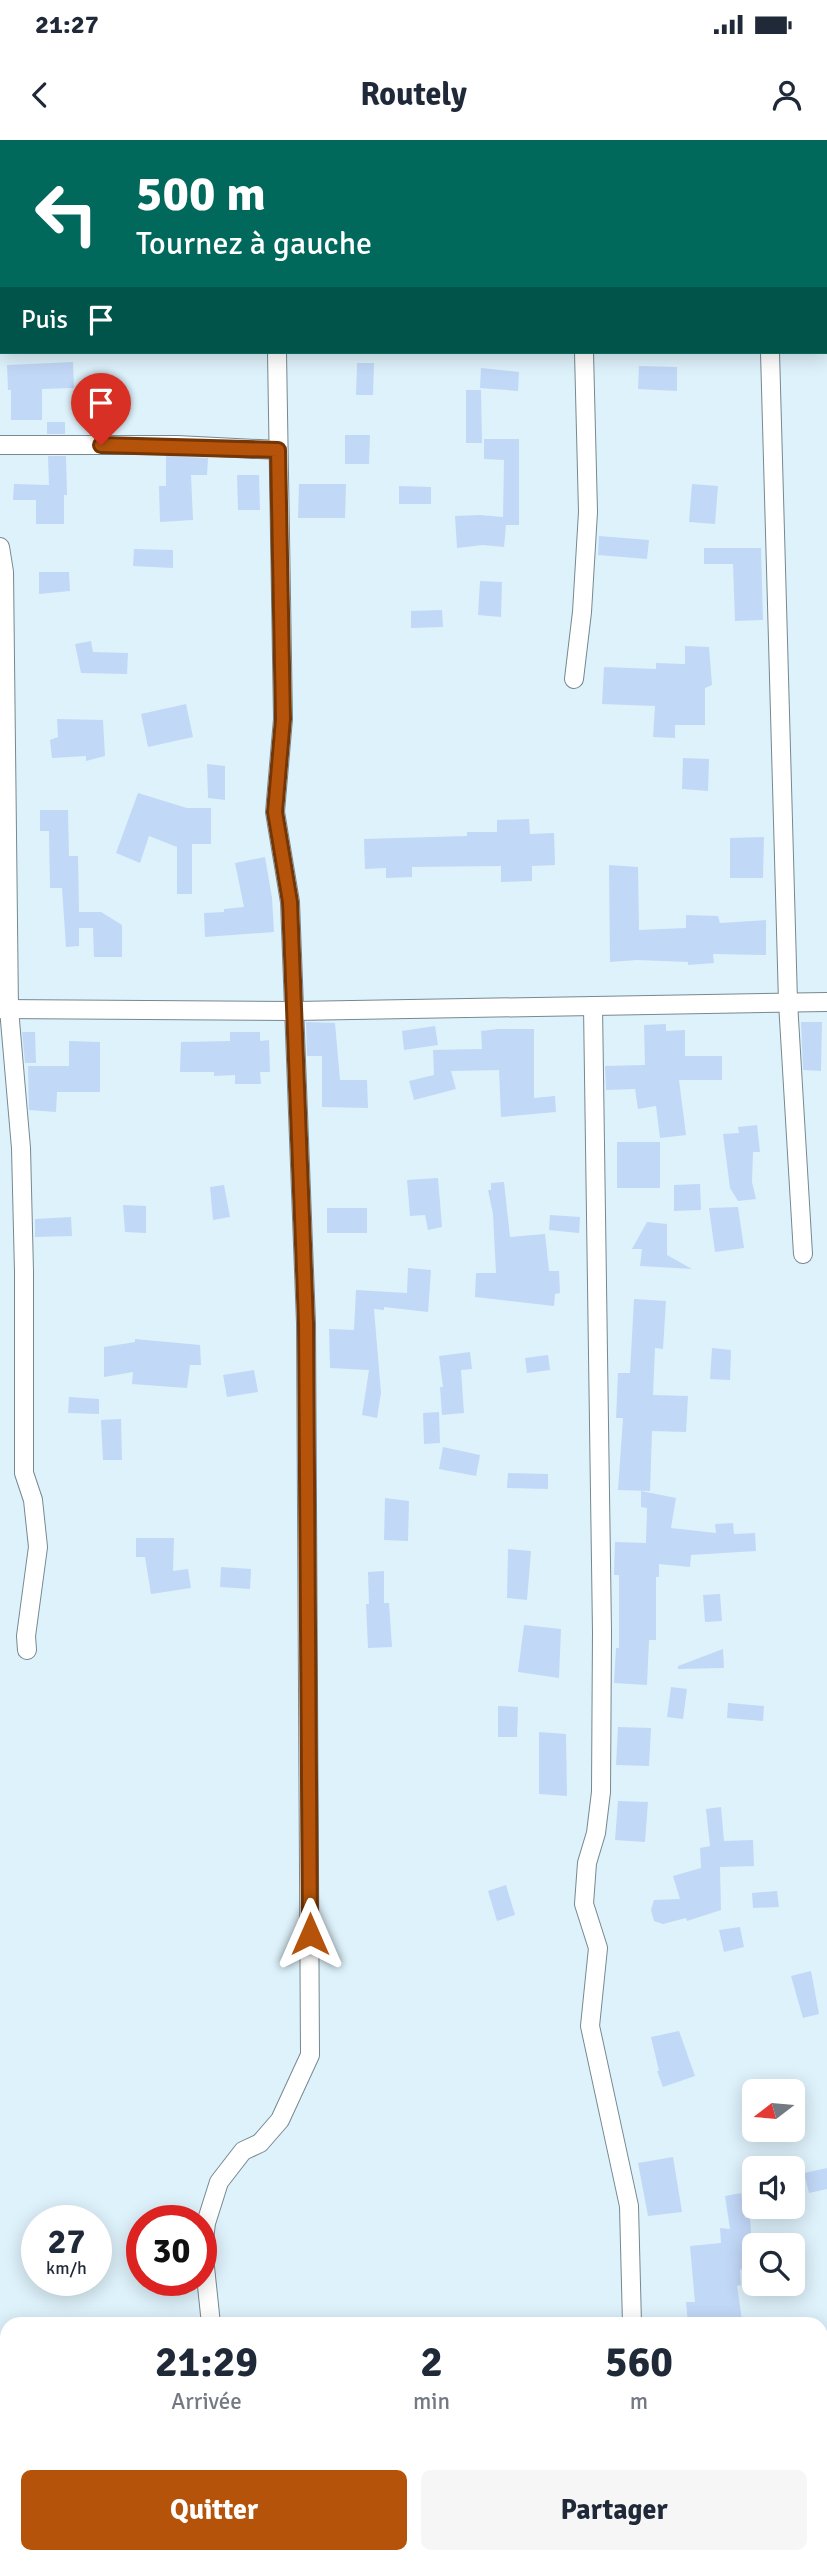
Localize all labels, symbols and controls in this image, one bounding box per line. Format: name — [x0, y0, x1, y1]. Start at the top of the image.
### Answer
text: 21:27 — [35, 9, 99, 41]
text: Routely — [360, 75, 467, 114]
icon: back — [21, 76, 59, 114]
icon: person — [768, 76, 806, 114]
text: 500 m — [136, 164, 266, 224]
icon: left — [21, 168, 112, 259]
text: Tournez à gauche — [136, 224, 372, 263]
icon: arrive — [82, 301, 120, 339]
text: Puis — [21, 304, 68, 336]
pin — [71, 373, 131, 445]
icon: arrive — [82, 384, 120, 422]
position arrow — [273, 1897, 347, 1971]
north arrow — [742, 2079, 805, 2142]
map controls — [742, 2079, 805, 2296]
button: sound — [742, 2156, 805, 2219]
speed limit sign: 30 — [126, 2205, 217, 2296]
text: 27 — [48, 2220, 85, 2263]
button: search — [742, 2233, 805, 2296]
text: km/h — [46, 2257, 87, 2279]
text: 21:29 — [155, 2337, 258, 2388]
text: 2 — [420, 2337, 443, 2388]
text: 560 — [605, 2337, 673, 2388]
text: Arrivée — [171, 2387, 242, 2416]
text: min — [413, 2387, 450, 2416]
text: m — [630, 2387, 648, 2416]
button: Quitter — [21, 2470, 407, 2550]
button: Partager — [421, 2470, 807, 2550]

